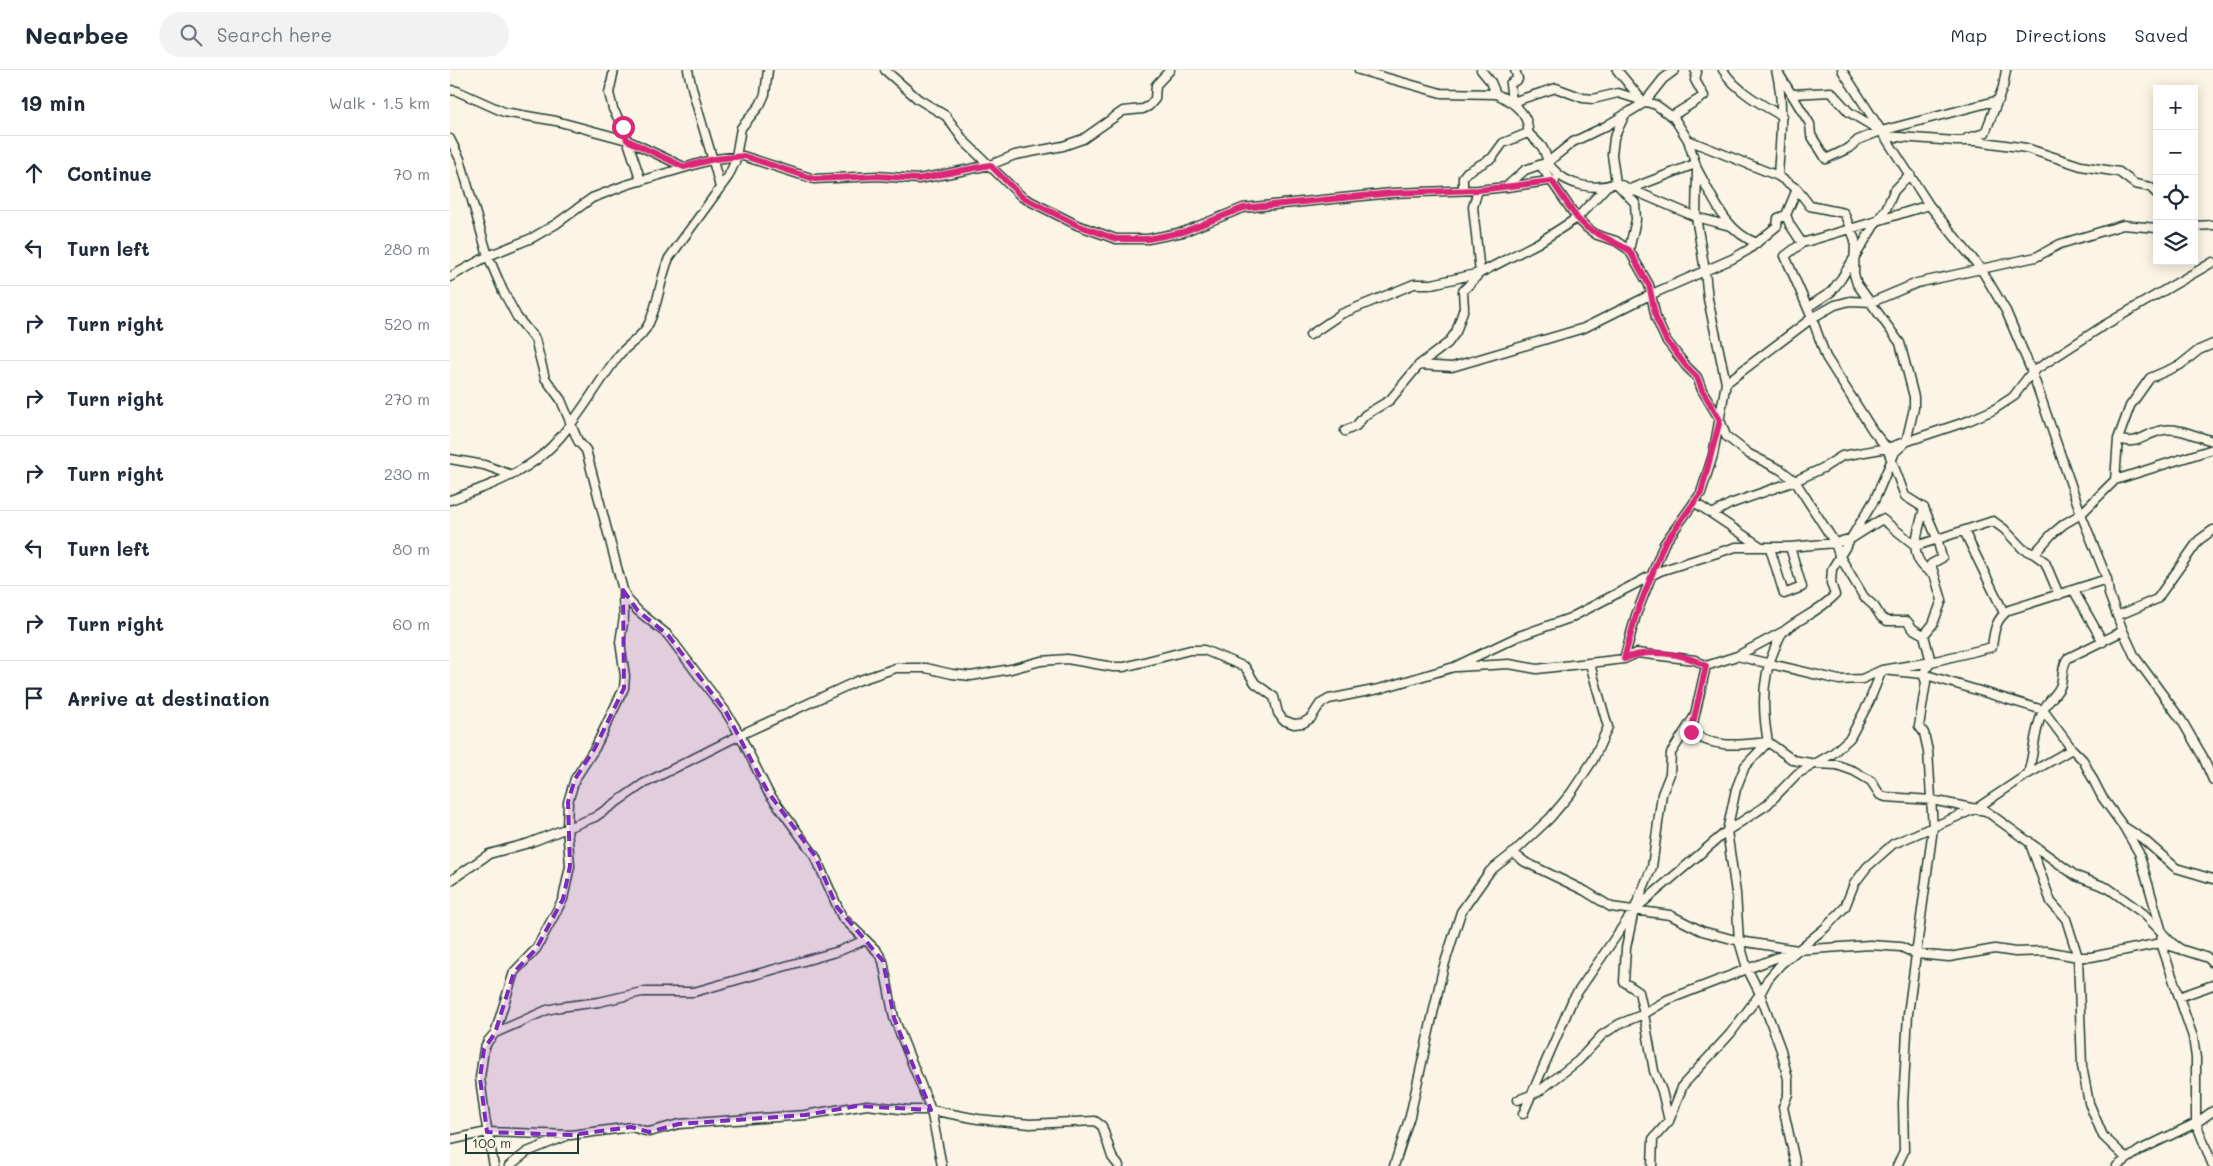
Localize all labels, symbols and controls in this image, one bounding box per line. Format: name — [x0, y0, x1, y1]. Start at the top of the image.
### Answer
search box — [159, 12, 509, 57]
text: Nearbee — [25, 19, 129, 50]
icon: search — [177, 21, 205, 49]
text: Search here — [217, 22, 332, 47]
text: Map — [1950, 23, 1987, 47]
text: Directions — [2015, 23, 2107, 47]
text: Saved — [2135, 23, 2188, 47]
map controls — [2153, 85, 2198, 265]
button: + — [2153, 85, 2198, 130]
text: 19 min — [20, 89, 85, 116]
text: Walk · 1.5 km — [329, 92, 430, 113]
route start — [612, 116, 635, 139]
button: − — [2153, 130, 2198, 175]
icon: ahead — [20, 159, 48, 187]
text: Continue — [67, 161, 152, 186]
text: 70 m — [393, 163, 430, 184]
button: locate — [2153, 175, 2198, 220]
button: layers — [2153, 220, 2198, 265]
icon: left — [20, 234, 48, 262]
text: Turn left — [67, 236, 150, 261]
text: 280 m — [384, 238, 430, 259]
icon: right — [20, 309, 48, 337]
text: Turn right — [67, 311, 164, 336]
text: 520 m — [384, 313, 430, 334]
icon: right — [20, 384, 48, 412]
text: Turn right — [67, 386, 164, 411]
text: 270 m — [384, 388, 430, 409]
icon: right — [20, 459, 48, 487]
text: Turn right — [67, 461, 164, 486]
text: 230 m — [384, 463, 430, 484]
icon: left — [20, 534, 48, 562]
text: Turn left — [67, 536, 150, 561]
text: 80 m — [393, 538, 430, 559]
icon: right — [20, 609, 48, 637]
text: Turn right — [67, 611, 164, 636]
text: 60 m — [393, 613, 430, 634]
icon: arrive — [20, 684, 48, 712]
text: Arrive at destination — [67, 686, 270, 711]
route end — [1680, 721, 1703, 744]
scale bar — [465, 1131, 579, 1154]
text: 100 m — [472, 1133, 511, 1152]

